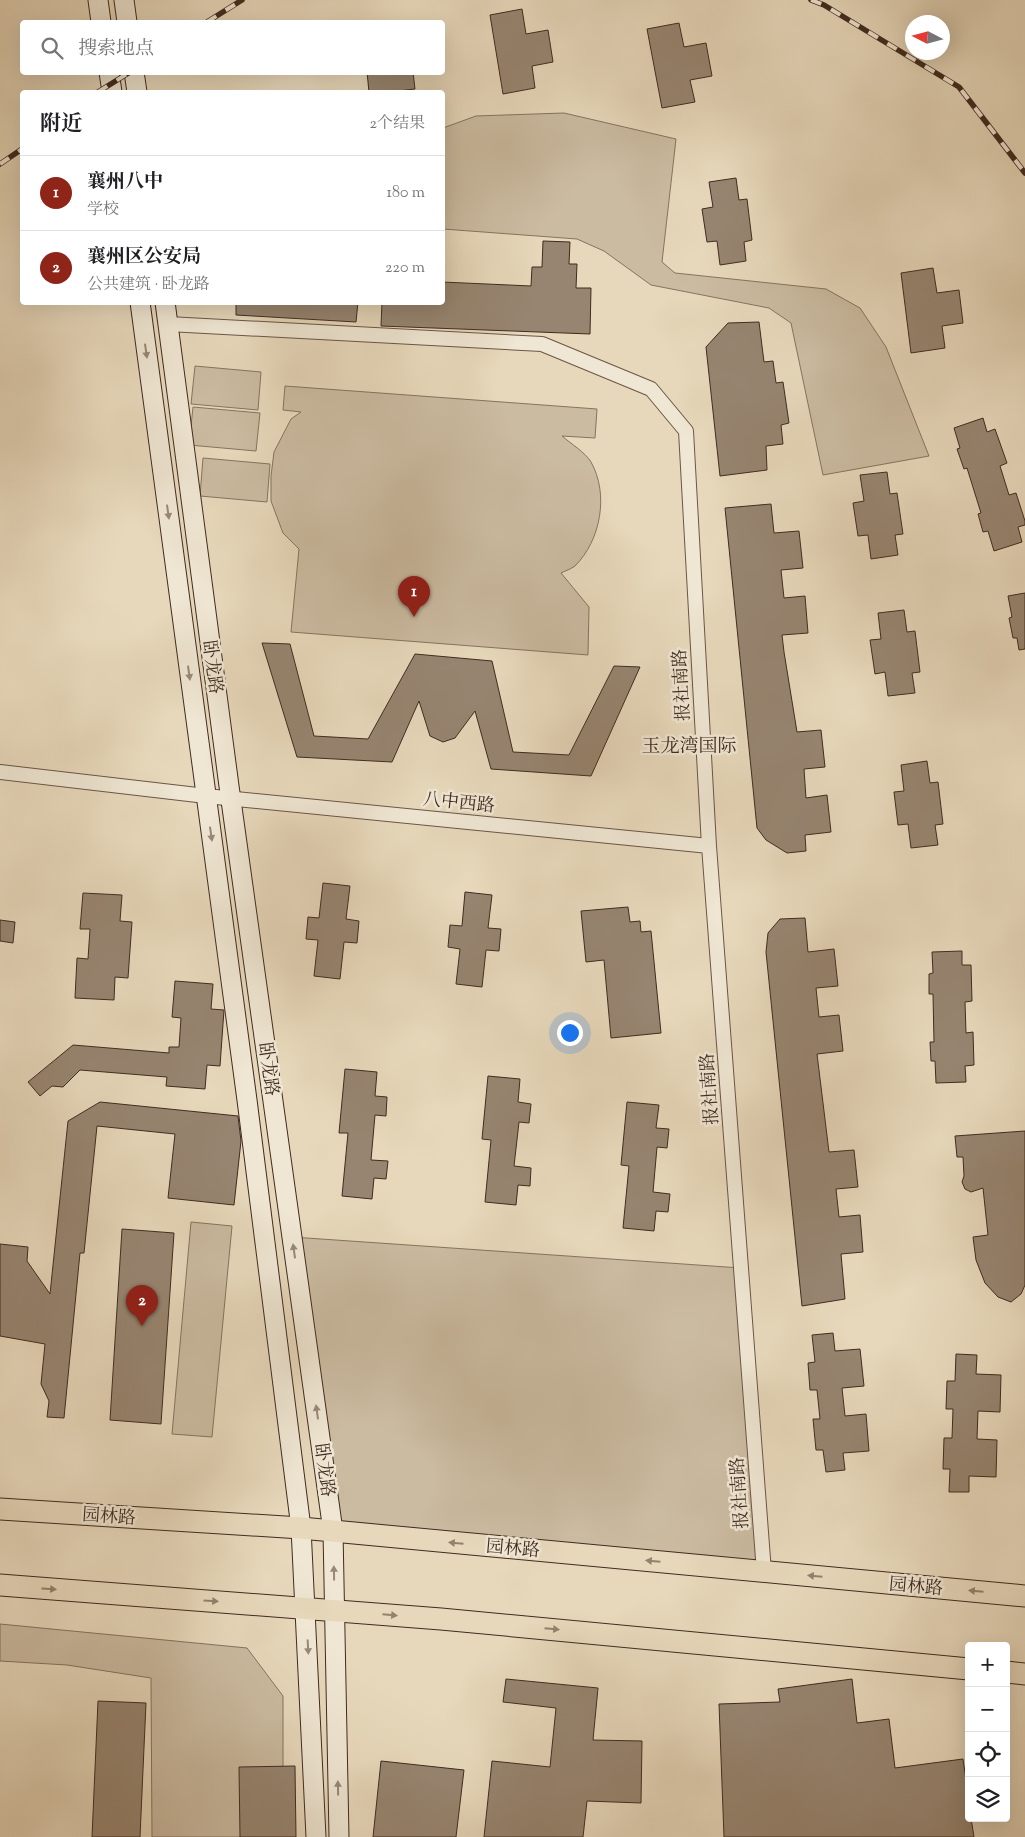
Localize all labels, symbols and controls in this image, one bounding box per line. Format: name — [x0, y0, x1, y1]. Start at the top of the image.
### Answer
north arrow — [905, 15, 950, 60]
search box — [20, 20, 445, 75]
icon: search — [38, 34, 66, 62]
text: 搜索地点 — [78, 36, 154, 63]
text: 附近 — [40, 110, 82, 140]
text: 2个结果 — [370, 113, 425, 136]
text: 襄州八中 — [87, 169, 163, 196]
text: 1 — [53, 182, 59, 205]
text: 180 m — [386, 182, 425, 205]
text: 学校 — [87, 199, 119, 222]
text: 襄州区公安局 — [87, 244, 201, 271]
text: 2 — [52, 257, 60, 280]
text: 220 m — [385, 257, 425, 280]
text: 公共建筑 · 卧龙路 — [87, 274, 210, 297]
one-way arrow — [143, 343, 151, 359]
one-way arrow — [164, 504, 172, 520]
pin: 1 — [398, 576, 430, 617]
street label: 卧龙路 — [194, 639, 228, 696]
street label: 报社南路 — [668, 648, 698, 722]
one-way arrow — [185, 665, 193, 681]
district label: 玉龙湾国际 — [641, 734, 737, 761]
street label: 八中西路 — [422, 787, 496, 821]
one-way arrow — [207, 826, 215, 842]
your location — [557, 1020, 583, 1046]
street label: 卧龙路 — [250, 1041, 284, 1098]
street label: 报社南路 — [696, 1052, 726, 1126]
one-way arrow — [290, 1243, 298, 1259]
pin: 2 — [126, 1285, 158, 1326]
one-way arrow — [313, 1404, 321, 1420]
street label: 卧龙路 — [306, 1442, 340, 1499]
street label: 报社南路 — [726, 1456, 756, 1530]
street label: 园林路 — [81, 1503, 137, 1533]
street label: 园林路 — [485, 1535, 541, 1565]
one-way arrow — [448, 1539, 464, 1547]
one-way arrow — [645, 1557, 661, 1565]
one-way arrow — [330, 1565, 338, 1581]
one-way arrow — [806, 1572, 822, 1580]
street label: 园林路 — [888, 1573, 944, 1603]
one-way arrow — [41, 1585, 57, 1593]
one-way arrow — [968, 1587, 984, 1595]
one-way arrow — [203, 1597, 219, 1605]
one-way arrow — [382, 1611, 398, 1619]
one-way arrow — [544, 1626, 560, 1634]
one-way arrow — [304, 1639, 312, 1655]
map controls — [965, 1642, 1010, 1822]
button: + — [965, 1642, 1010, 1687]
button: − — [965, 1687, 1010, 1732]
button: locate — [965, 1732, 1010, 1777]
button: layers — [965, 1777, 1010, 1822]
one-way arrow — [334, 1780, 342, 1796]

